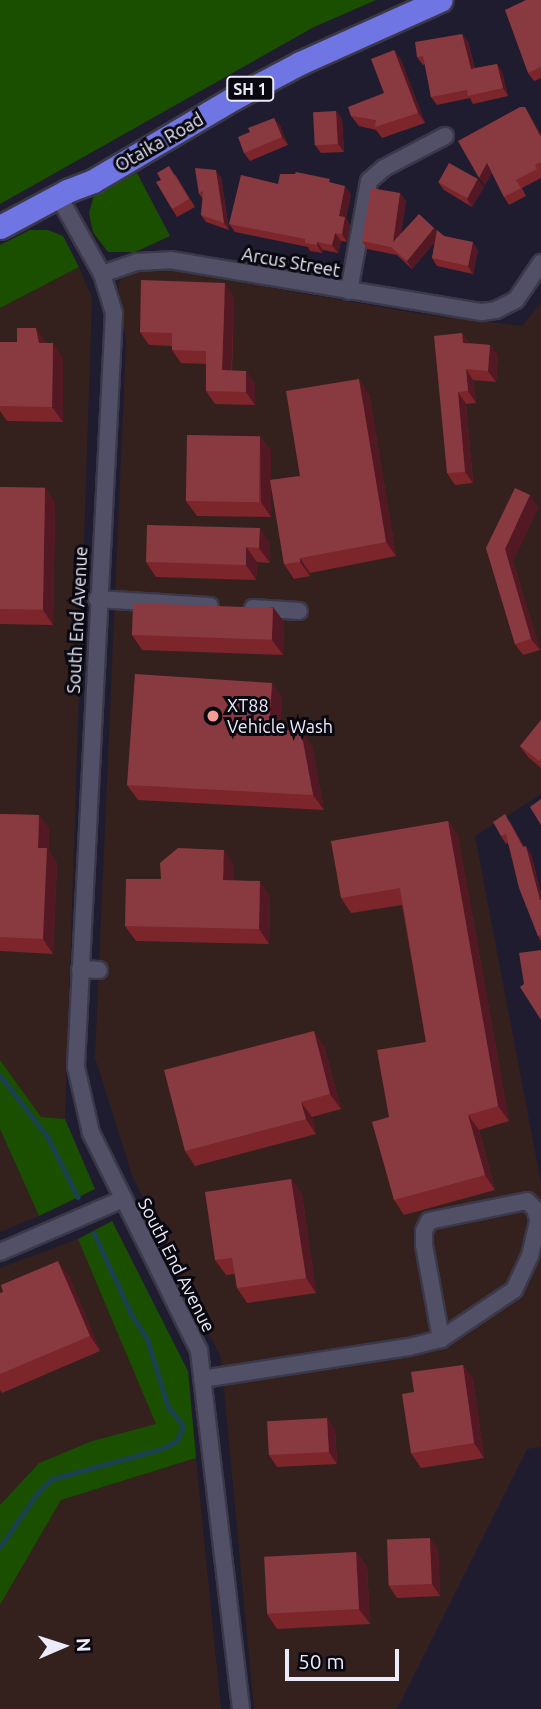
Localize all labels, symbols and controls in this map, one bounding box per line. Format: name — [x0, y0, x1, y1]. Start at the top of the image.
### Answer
road number: SH 1 — [226, 76, 274, 102]
street label: Otaika Road — [111, 108, 207, 176]
street label: Arcus Street — [240, 243, 342, 281]
street label: South End Avenue — [62, 546, 92, 694]
place label: XT88 Vehicle Wash — [227, 695, 333, 738]
marker: XT88 Vehicle Wash — [205, 708, 221, 724]
street label: South End Avenue — [134, 1194, 220, 1336]
north arrow — [28, 1611, 98, 1681]
scale bar — [289, 1636, 403, 1680]
text: N — [73, 1637, 95, 1653]
text: 50 m — [298, 1649, 345, 1673]

